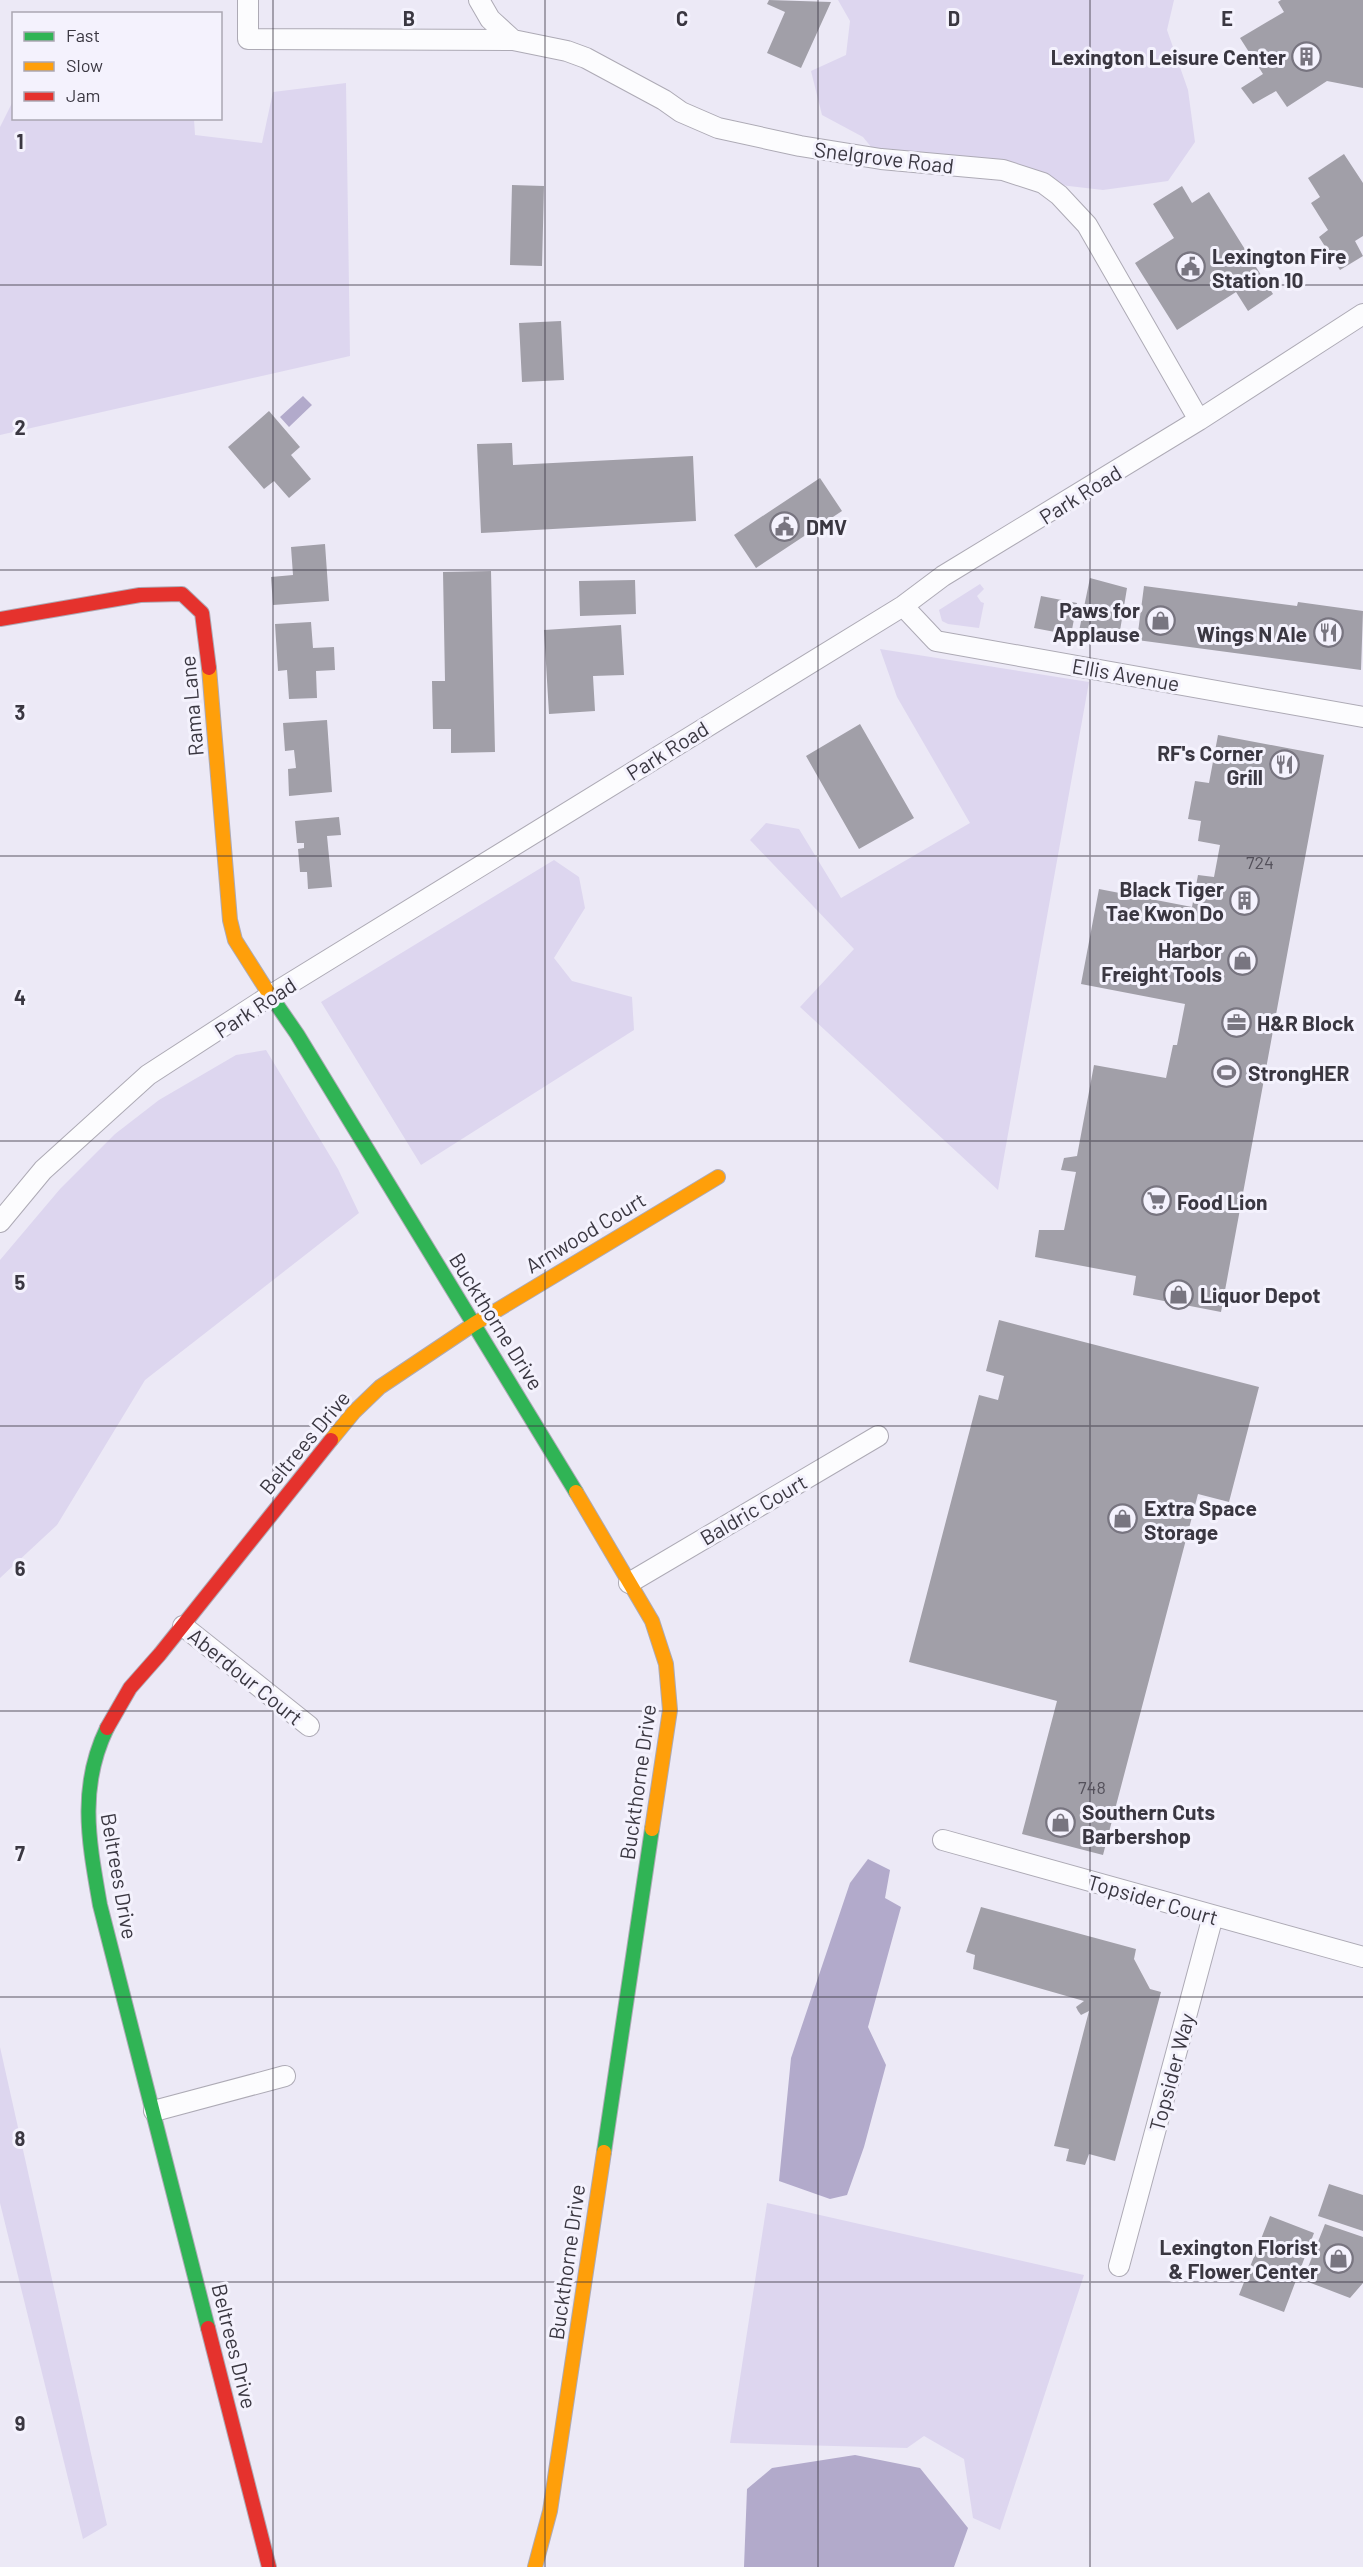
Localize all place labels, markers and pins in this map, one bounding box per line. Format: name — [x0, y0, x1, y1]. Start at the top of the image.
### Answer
building icon: Lexington Leisure Center — [1291, 40, 1323, 72]
place label: Lexington Leisure Center — [1051, 44, 1286, 69]
place label: Lexington Fire Station 10 — [1212, 243, 1346, 292]
public building icon: Lexington Fire Station 10 — [1175, 251, 1207, 283]
public building icon: DMV — [769, 510, 801, 542]
place label: DMV — [806, 514, 847, 539]
place label: Paws for Applause — [1052, 597, 1140, 646]
shop icon: Paws for Applause — [1145, 605, 1177, 637]
restaurant icon: Wings N Ale — [1312, 617, 1344, 649]
place label: Wings N Ale — [1197, 621, 1307, 646]
place label: RF's Corner Grill — [1157, 740, 1263, 789]
restaurant icon: RF's Corner Grill — [1268, 748, 1300, 780]
place label: Black Tiger Tae Kwon Do — [1106, 876, 1224, 925]
building icon: Black Tiger Tae Kwon Do — [1229, 884, 1261, 916]
place label: Harbor Freight Tools — [1101, 937, 1222, 986]
shop icon: Harbor Freight Tools — [1227, 945, 1259, 977]
office icon: H&R Block — [1220, 1006, 1252, 1038]
place label: H&R Block — [1257, 1010, 1354, 1035]
sports icon: StrongHER — [1211, 1056, 1243, 1088]
place label: StrongHER — [1248, 1060, 1350, 1085]
supermarket icon: Food Lion — [1140, 1185, 1172, 1217]
place label: Food Lion — [1177, 1189, 1268, 1214]
shop icon: Liquor Depot — [1163, 1278, 1195, 1310]
place label: Liquor Depot — [1200, 1282, 1320, 1307]
place label: Extra Space Storage — [1144, 1495, 1257, 1544]
shop icon: Extra Space Storage — [1107, 1503, 1139, 1535]
place label: Southern Cuts Barbershop — [1082, 1799, 1215, 1848]
shop icon: Southern Cuts Barbershop — [1045, 1807, 1077, 1839]
place label: Lexington Florist & Flower Center — [1160, 2234, 1318, 2283]
shop icon: Lexington Florist & Flower Center — [1323, 2242, 1355, 2274]

